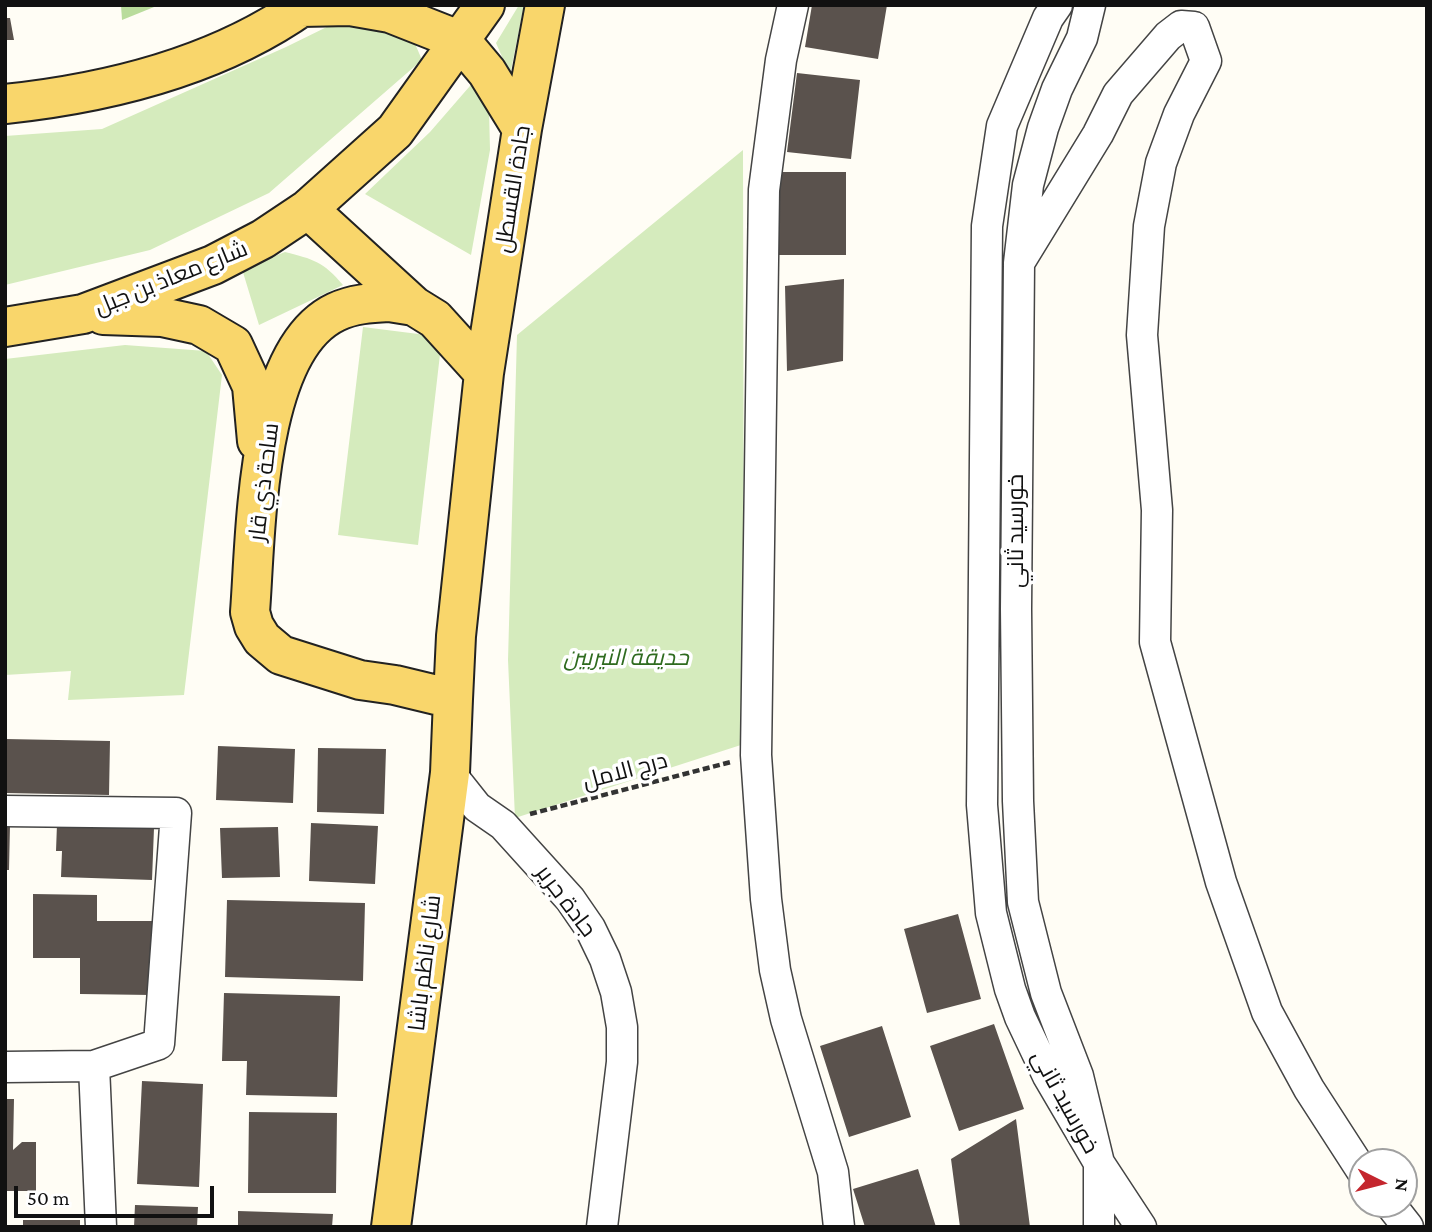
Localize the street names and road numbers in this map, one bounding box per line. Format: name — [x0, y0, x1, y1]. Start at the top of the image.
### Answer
street label: جادة القسطل — [489, 123, 537, 255]
street label: شارع معاذ بن جبل — [90, 235, 252, 321]
street label: ساحة ذي قار — [243, 421, 285, 543]
street label: خورسيد ثاني — [1002, 474, 1030, 588]
street label: درج الامل — [580, 746, 670, 796]
street label: جادة جرير — [530, 860, 602, 942]
street label: شارع ناظم باشا — [403, 893, 447, 1033]
street label: خورسيد ثاني — [1025, 1045, 1105, 1159]

